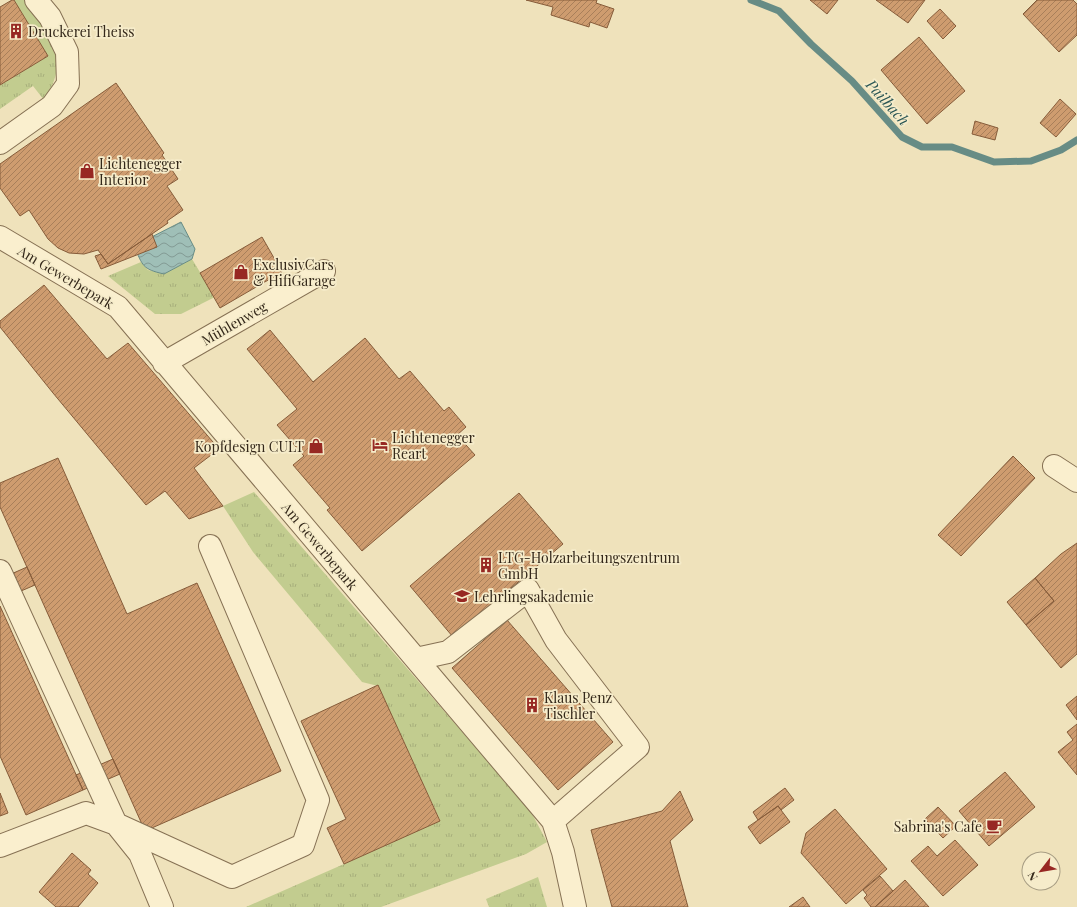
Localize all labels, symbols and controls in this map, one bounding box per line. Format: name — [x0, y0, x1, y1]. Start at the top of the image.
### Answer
building icon: Druckerei Theiss — [7, 22, 25, 40]
place label: Druckerei Theiss — [28, 22, 135, 41]
water label: Pailbach — [861, 74, 914, 129]
place label: Lichtenegger Interior — [99, 154, 183, 189]
shop icon: Lichtenegger Interior — [78, 162, 96, 180]
street label: Am Gewerbepark — [14, 240, 118, 313]
place label: ExclusivCars & HifiGarage — [253, 255, 336, 290]
shop icon: ExclusivCars & HifiGarage — [232, 263, 250, 281]
street label: Mühlenweg — [198, 296, 271, 349]
place label: Lichtenegger Reart — [392, 428, 476, 463]
hotel icon: Lichtenegger Reart — [371, 436, 389, 454]
place label: Kopfdesign CULT — [195, 437, 304, 456]
shop icon: Kopfdesign CULT — [307, 437, 325, 455]
street label: Am Gewerbepark — [277, 497, 363, 594]
place label: LTG-Holzarbeitungszentrum GmbH — [498, 548, 681, 583]
building icon: LTG-Holzarbeitungszentrum GmbH — [477, 556, 495, 574]
school or university icon: Lehrlingsakademie — [453, 587, 471, 605]
place label: Lehrlingsakademie — [474, 587, 594, 606]
place label: Klaus Penz Tischler — [544, 688, 613, 723]
building icon: Klaus Penz Tischler — [523, 696, 541, 714]
place label: Sabrina's Cafe — [894, 817, 982, 836]
cafe icon: Sabrina's Cafe — [985, 817, 1003, 835]
north arrow — [1021, 851, 1061, 891]
text: N — [1023, 869, 1040, 884]

